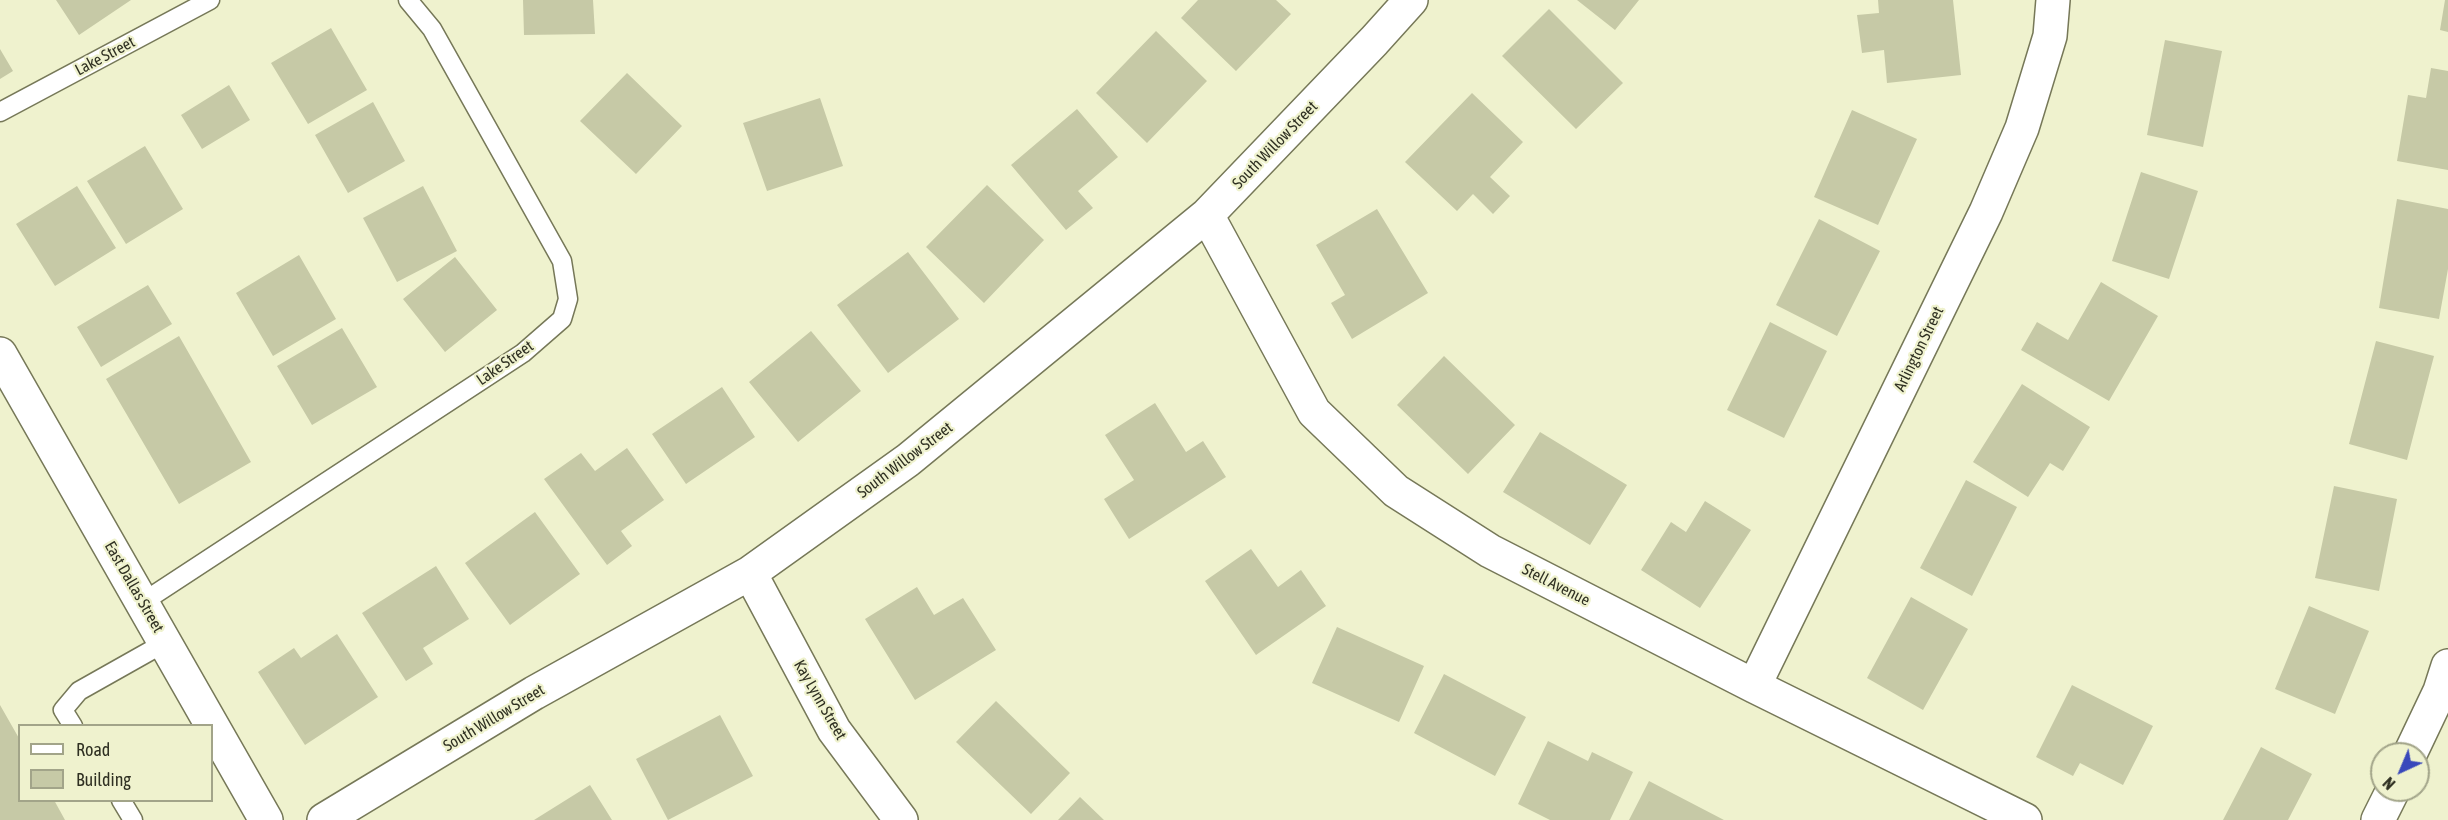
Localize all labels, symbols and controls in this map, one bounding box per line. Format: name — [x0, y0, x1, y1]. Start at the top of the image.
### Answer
street label: Lake Street — [72, 32, 138, 80]
street label: South Willow Street — [1228, 97, 1322, 193]
street label: Arlington Street — [1890, 303, 1948, 395]
street label: Lake Street — [473, 337, 537, 389]
street label: South Willow Street — [854, 418, 956, 502]
street label: East Dallas Street — [100, 538, 168, 636]
street label: Stell Avenue — [1519, 560, 1593, 610]
street label: Kay Lynn Street — [789, 657, 851, 743]
street label: South Willow Street — [440, 680, 548, 756]
legend — [18, 724, 213, 802]
text: Road — [76, 739, 110, 760]
north arrow — [2370, 742, 2430, 802]
text: Building — [76, 769, 131, 790]
text: N — [2379, 774, 2399, 793]

